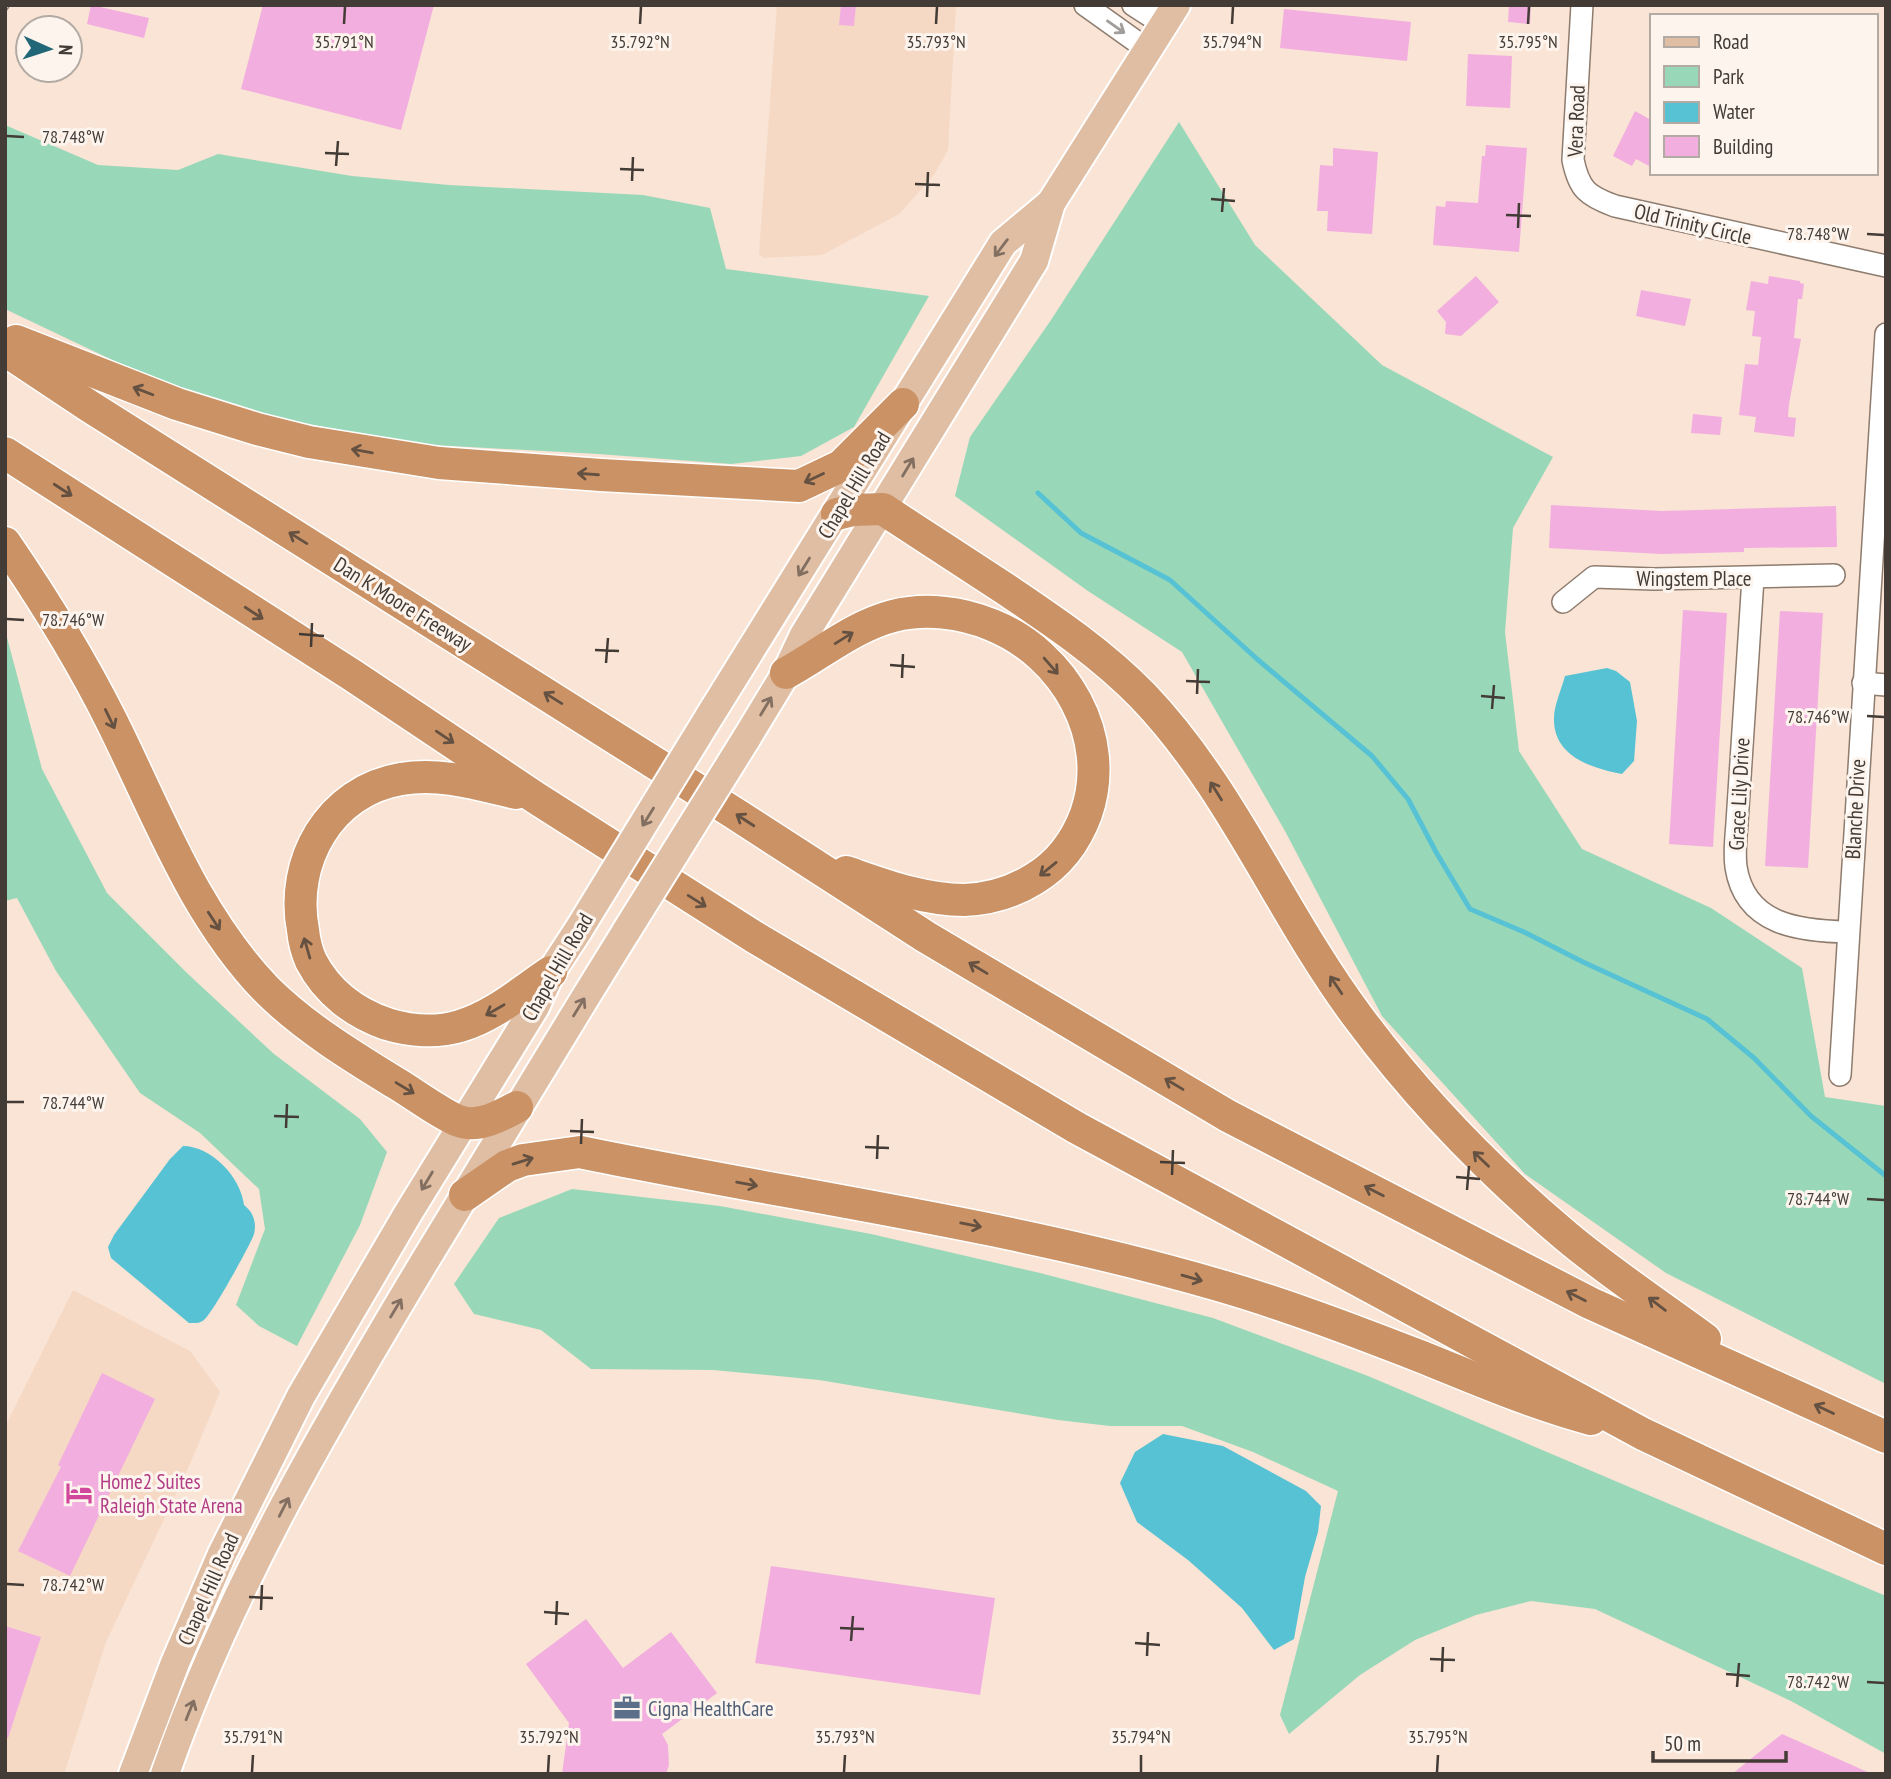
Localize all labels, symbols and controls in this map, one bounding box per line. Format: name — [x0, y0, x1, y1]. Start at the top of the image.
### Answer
north arrow — [14, 14, 84, 84]
legend — [1650, 14, 1877, 175]
one-way arrow — [1107, 20, 1126, 35]
text: Road — [1713, 28, 1749, 55]
text: 35.791°N — [314, 30, 374, 53]
text: 35.792°N — [610, 30, 670, 53]
text: 35.793°N — [906, 30, 966, 53]
text: 35.794°N — [1202, 30, 1262, 53]
text: 35.795°N — [1498, 30, 1558, 53]
text: N — [54, 44, 78, 56]
text: Park — [1713, 63, 1744, 90]
street label: Vera Road — [1561, 85, 1591, 158]
text: Water — [1713, 98, 1755, 125]
text: 78.748°W — [42, 125, 104, 148]
text: Building — [1713, 133, 1773, 160]
street label: Old Trinity Circle — [1632, 197, 1754, 251]
text: 78.748°W — [1787, 222, 1849, 245]
one-way arrow — [993, 239, 1008, 257]
one-way arrow — [133, 384, 154, 397]
street label: Chapel Hill Road — [811, 426, 897, 544]
one-way arrow — [351, 444, 374, 458]
one-way arrow — [901, 458, 915, 478]
one-way arrow — [577, 467, 600, 480]
one-way arrow — [804, 472, 825, 486]
one-way arrow — [52, 484, 72, 498]
one-way arrow — [289, 530, 308, 545]
street label: Dan K Moore Freeway — [329, 551, 477, 657]
one-way arrow — [796, 556, 810, 576]
street label: Wingstem Place — [1636, 565, 1752, 592]
one-way arrow — [244, 606, 264, 620]
text: 78.746°W — [42, 608, 104, 631]
one-way arrow — [834, 631, 854, 645]
one-way arrow — [1043, 656, 1059, 674]
one-way arrow — [543, 691, 563, 705]
one-way arrow — [759, 697, 773, 717]
text: 78.746°W — [1787, 705, 1849, 728]
one-way arrow — [104, 708, 118, 729]
one-way arrow — [434, 731, 454, 745]
street label: Grace Lily Drive — [1723, 737, 1755, 851]
street label: Blanche Drive — [1839, 758, 1871, 860]
one-way arrow — [1209, 782, 1223, 802]
one-way arrow — [641, 806, 655, 826]
one-way arrow — [736, 812, 755, 827]
one-way arrow — [1040, 861, 1058, 876]
one-way arrow — [687, 894, 707, 908]
street label: Chapel Hill Road — [515, 908, 599, 1026]
one-way arrow — [206, 911, 221, 930]
one-way arrow — [300, 937, 313, 959]
one-way arrow — [969, 961, 989, 975]
one-way arrow — [1329, 975, 1343, 995]
one-way arrow — [572, 998, 587, 1017]
one-way arrow — [485, 1003, 505, 1017]
one-way arrow — [1164, 1077, 1184, 1091]
one-way arrow — [394, 1081, 414, 1095]
text: 78.744°W — [42, 1091, 104, 1114]
one-way arrow — [1473, 1151, 1490, 1168]
one-way arrow — [512, 1153, 534, 1166]
one-way arrow — [420, 1170, 434, 1190]
one-way arrow — [735, 1178, 758, 1192]
one-way arrow — [1364, 1184, 1385, 1198]
text: 78.744°W — [1787, 1187, 1849, 1210]
one-way arrow — [959, 1219, 982, 1232]
one-way arrow — [1180, 1272, 1203, 1285]
one-way arrow — [1567, 1288, 1587, 1302]
one-way arrow — [1648, 1296, 1666, 1311]
one-way arrow — [389, 1299, 403, 1319]
one-way arrow — [1813, 1402, 1835, 1415]
place label: Home2 Suites Raleigh State Arena — [100, 1468, 243, 1519]
hotel icon: Home2 Suites Raleigh State Arena — [64, 1478, 94, 1508]
one-way arrow — [278, 1497, 292, 1517]
street label: Chapel Hill Road — [171, 1529, 245, 1649]
text: 78.742°W — [42, 1573, 104, 1596]
text: 78.742°W — [1787, 1670, 1849, 1693]
office icon: Cigna HealthCare — [612, 1693, 642, 1723]
place label: Cigna HealthCare — [648, 1695, 774, 1722]
one-way arrow — [184, 1700, 197, 1722]
scale bar — [1653, 1720, 1786, 1764]
text: 35.791°N — [223, 1725, 283, 1748]
text: 35.792°N — [519, 1725, 579, 1748]
text: 35.793°N — [815, 1725, 875, 1748]
text: 35.794°N — [1111, 1725, 1171, 1748]
text: 35.795°N — [1408, 1725, 1468, 1748]
text: 50 m — [1664, 1730, 1701, 1757]

